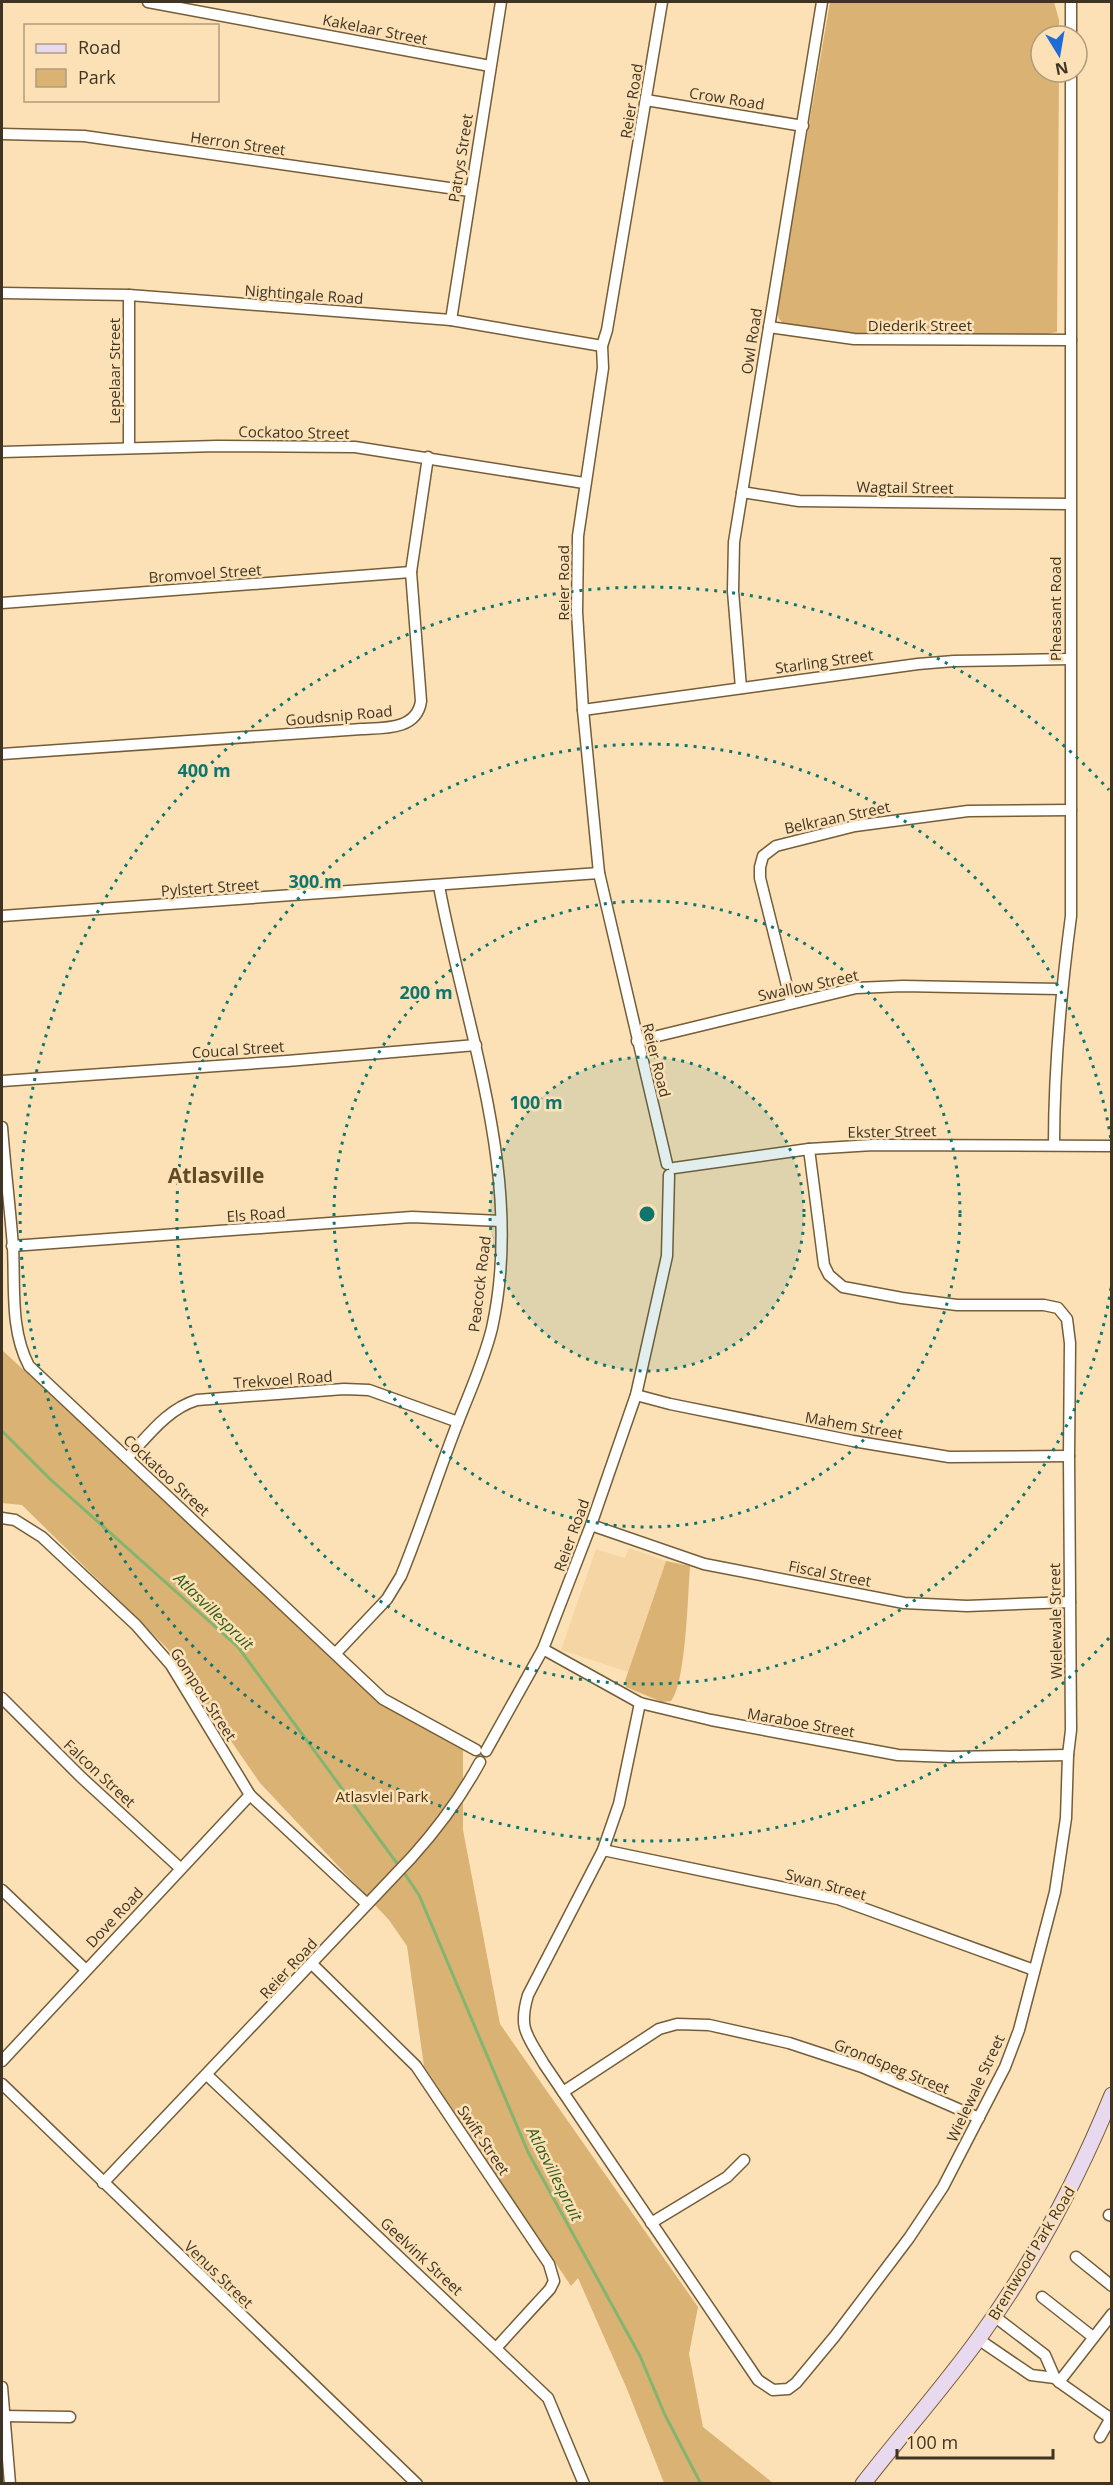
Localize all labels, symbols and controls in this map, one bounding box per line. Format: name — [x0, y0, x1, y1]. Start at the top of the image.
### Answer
street label: Kakelaar Street — [321, 9, 429, 49]
legend — [24, 24, 219, 102]
north arrow — [1029, 24, 1089, 84]
text: Road — [78, 35, 121, 59]
text: N — [1053, 57, 1070, 81]
street label: Reier Road — [615, 62, 647, 140]
text: Park — [78, 65, 116, 89]
street label: Crow Road — [688, 82, 766, 114]
street label: Patrys Street — [443, 112, 477, 204]
street label: Herron Street — [189, 126, 287, 160]
street label: Nightingale Road — [244, 280, 364, 308]
street label: Owl Road — [736, 306, 766, 376]
street label: Diederik Street — [868, 315, 972, 335]
street label: Lepelaar Street — [104, 318, 124, 424]
street label: Cockatoo Street — [238, 421, 350, 443]
street label: Wagtail Street — [856, 476, 954, 498]
street label: Reier Road — [553, 545, 573, 621]
street label: Pheasant Road — [1045, 557, 1065, 661]
street label: Bromvoel Street — [148, 559, 262, 587]
street label: Starling Street — [774, 644, 874, 678]
street label: Goudsnip Road — [285, 700, 393, 730]
text: 400 m — [177, 758, 231, 782]
street label: Belkraan Street — [782, 796, 892, 838]
text: 300 m — [288, 869, 342, 893]
street label: Pylstert Street — [160, 874, 260, 900]
street label: Swallow Street — [756, 965, 860, 1005]
text: 200 m — [399, 980, 453, 1004]
street label: Reier Road — [638, 1021, 676, 1099]
street label: Coucal Street — [191, 1036, 285, 1062]
text: 100 m — [509, 1090, 563, 1114]
street label: Ekster Street — [847, 1120, 937, 1142]
district label: Atlasville — [168, 1161, 264, 1189]
street label: Els Road — [226, 1202, 286, 1226]
centre of rings — [637, 1204, 657, 1224]
street label: Peacock Road — [463, 1235, 495, 1333]
street label: Trekvoel Road — [233, 1366, 333, 1392]
street label: Mahem Street — [803, 1407, 905, 1443]
street label: Cockatoo Street — [120, 1430, 214, 1520]
street label: Reier Road — [549, 1496, 593, 1574]
street label: Fiscal Street — [787, 1555, 873, 1591]
street label: Wielewale Street — [1044, 1563, 1066, 1679]
water label: Atlasvillespruit — [169, 1567, 259, 1655]
street label: Gompou Street — [166, 1644, 242, 1744]
street label: Maraboe Street — [746, 1703, 856, 1741]
street label: Falcon Street — [60, 1735, 140, 1811]
park label: Atlasvlei Park — [336, 1786, 429, 1806]
street label: Swan Street — [783, 1864, 869, 1904]
street label: Dove Road — [81, 1883, 147, 1951]
street label: Reier Road — [255, 1933, 321, 2003]
street label: Wielewale Street — [941, 2031, 1009, 2145]
street label: Grondspeg Street — [831, 2034, 953, 2098]
street label: Swift Street — [453, 2101, 515, 2179]
water label: Atlasvillespruit — [521, 2122, 588, 2225]
street label: Brentwood Park Road — [983, 2182, 1079, 2324]
street label: Geelvink Street — [377, 2213, 467, 2299]
street label: Venus Street — [180, 2236, 258, 2312]
scale bar — [897, 2422, 1053, 2460]
text: 100 m — [906, 2430, 958, 2454]

